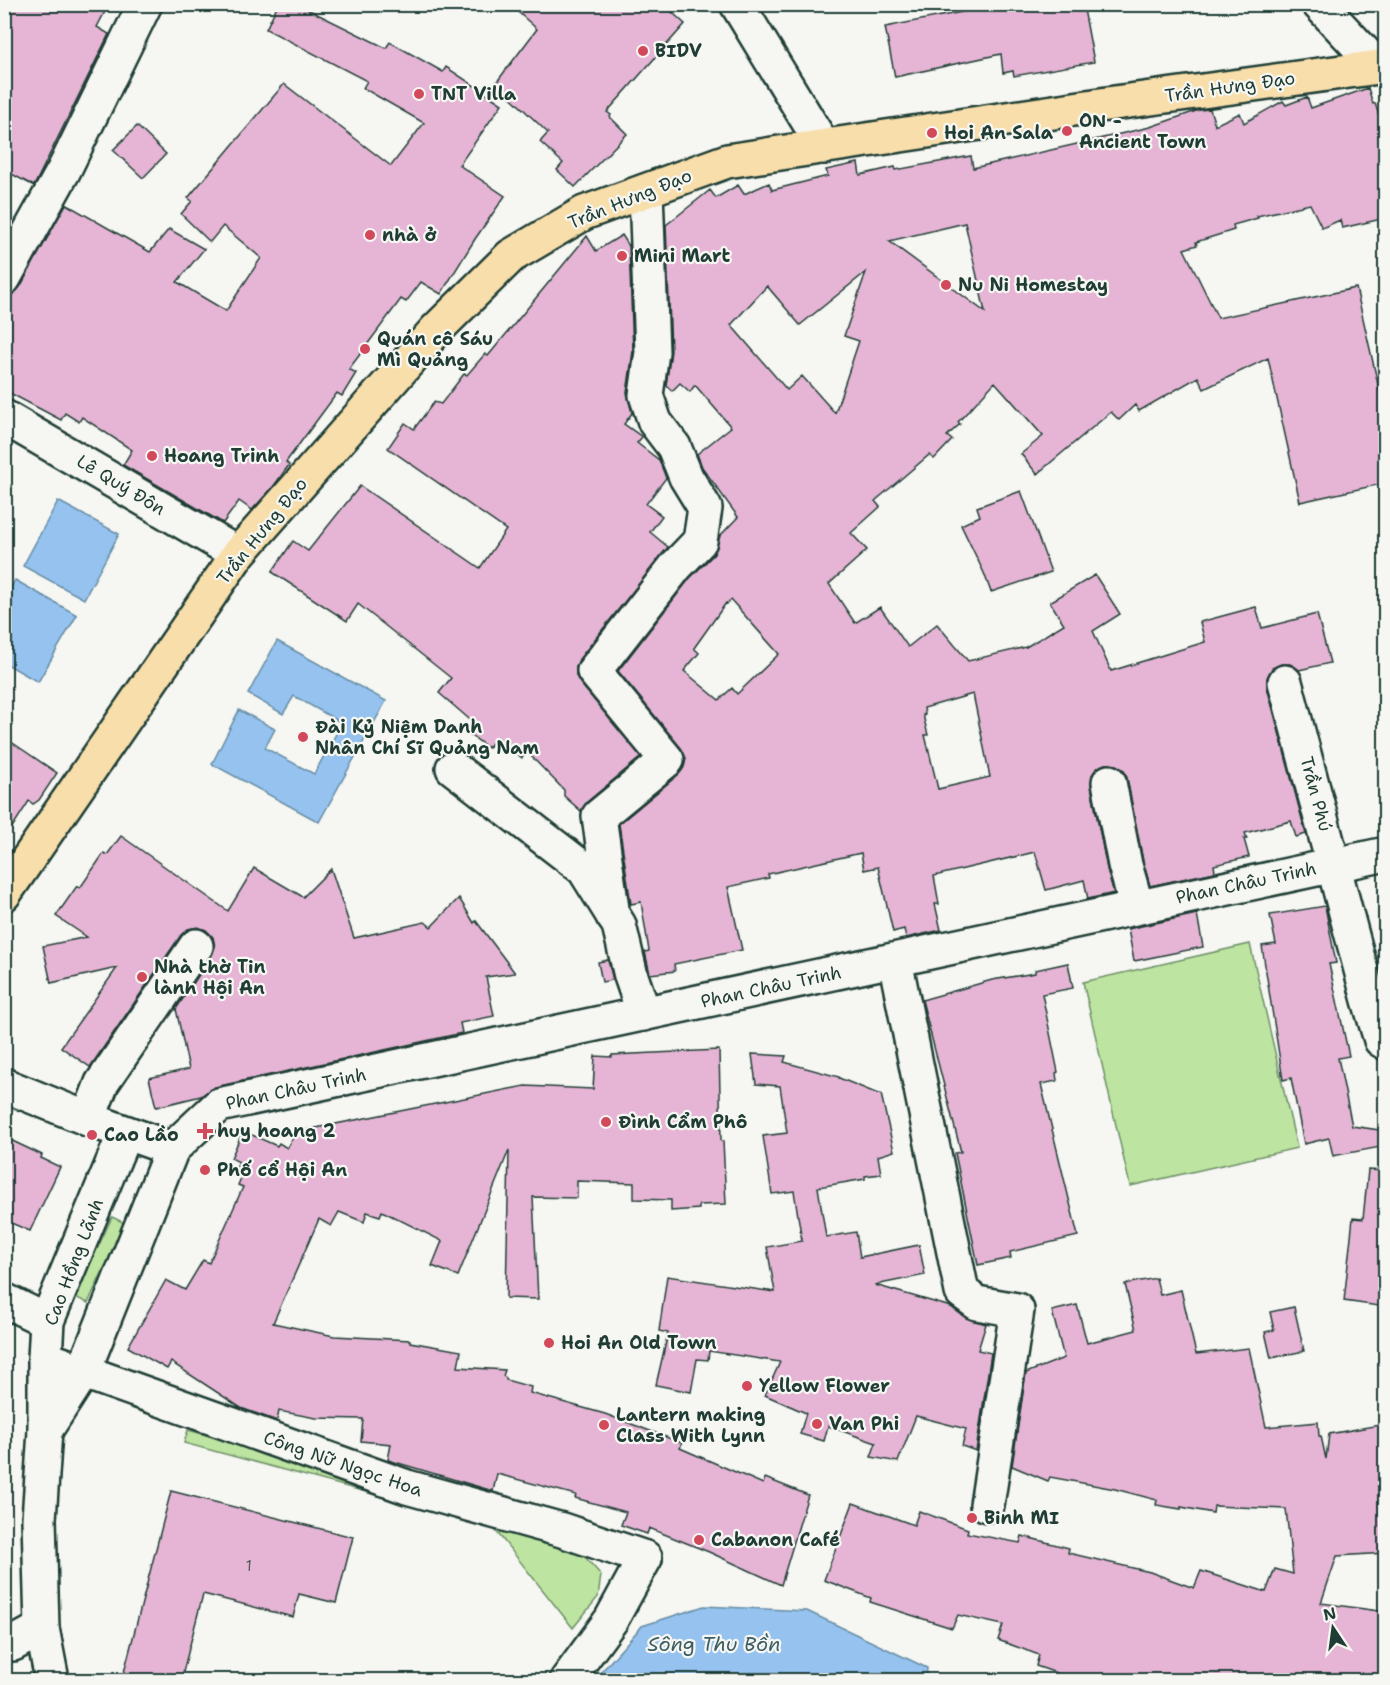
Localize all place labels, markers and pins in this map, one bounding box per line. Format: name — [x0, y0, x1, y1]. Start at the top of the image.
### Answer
place label: BIDV — [655, 39, 702, 63]
marker: BIDV — [636, 44, 650, 58]
place label: TNT Villa — [431, 82, 517, 106]
marker: TNT Villa — [412, 87, 426, 101]
place label: ON - Ancient Town — [1079, 109, 1206, 154]
place label: Hoi An Sala — [944, 121, 1054, 145]
marker: ON - Ancient Town — [1060, 124, 1074, 138]
marker: Hoi An Sala — [925, 126, 939, 140]
place label: nhà ở — [382, 223, 436, 247]
marker: nhà ở — [363, 228, 377, 242]
place label: Mini Mart — [634, 244, 731, 268]
marker: Mini Mart — [615, 249, 629, 263]
place label: Nu Ni Homestay — [958, 273, 1108, 297]
marker: Nu Ni Homestay — [939, 278, 953, 292]
place label: Quán cô Sáu Mì Quảng — [377, 327, 493, 372]
marker: Quán cô Sáu Mì Quảng — [358, 342, 372, 356]
place label: Hoang Trinh — [164, 444, 279, 468]
marker: Hoang Trinh — [145, 449, 159, 463]
place label: Đài Kỷ Niệm Danh Nhân Chí Sĩ Quảng Nam — [315, 715, 540, 760]
marker: Đài Kỷ Niệm Danh Nhân Chí Sĩ Quảng Nam — [296, 730, 310, 744]
place label: Nhà thờ Tin lành Hội An — [154, 955, 265, 1000]
marker: Nhà thờ Tin lành Hội An — [135, 970, 149, 984]
place label: Đình Cẩm Phô — [618, 1110, 747, 1134]
marker: Đình Cẩm Phô — [599, 1115, 613, 1129]
place label: huy hoang 2 — [217, 1119, 336, 1143]
place label: Cao Lầo — [104, 1123, 179, 1147]
marker: huy hoang 2 — [198, 1124, 212, 1138]
marker: Cao Lầo — [85, 1128, 99, 1142]
place label: Phố cổ Hội An — [217, 1158, 347, 1182]
marker: Phố cổ Hội An — [198, 1163, 212, 1177]
place label: Hoi An Old Town — [561, 1331, 717, 1355]
marker: Hoi An Old Town — [542, 1336, 556, 1350]
place label: Yellow Flower — [759, 1374, 890, 1398]
marker: Yellow Flower — [740, 1379, 754, 1393]
place label: Lantern making Class With Lynn — [616, 1403, 766, 1448]
place label: Van Phi — [829, 1412, 899, 1436]
marker: Van Phi — [810, 1417, 824, 1431]
marker: Lantern making Class With Lynn — [597, 1418, 611, 1432]
place label: Binh MI — [984, 1506, 1059, 1530]
marker: Binh MI — [965, 1511, 979, 1525]
place label: Cabanon Café — [711, 1528, 840, 1552]
marker: Cabanon Café — [692, 1533, 706, 1547]

